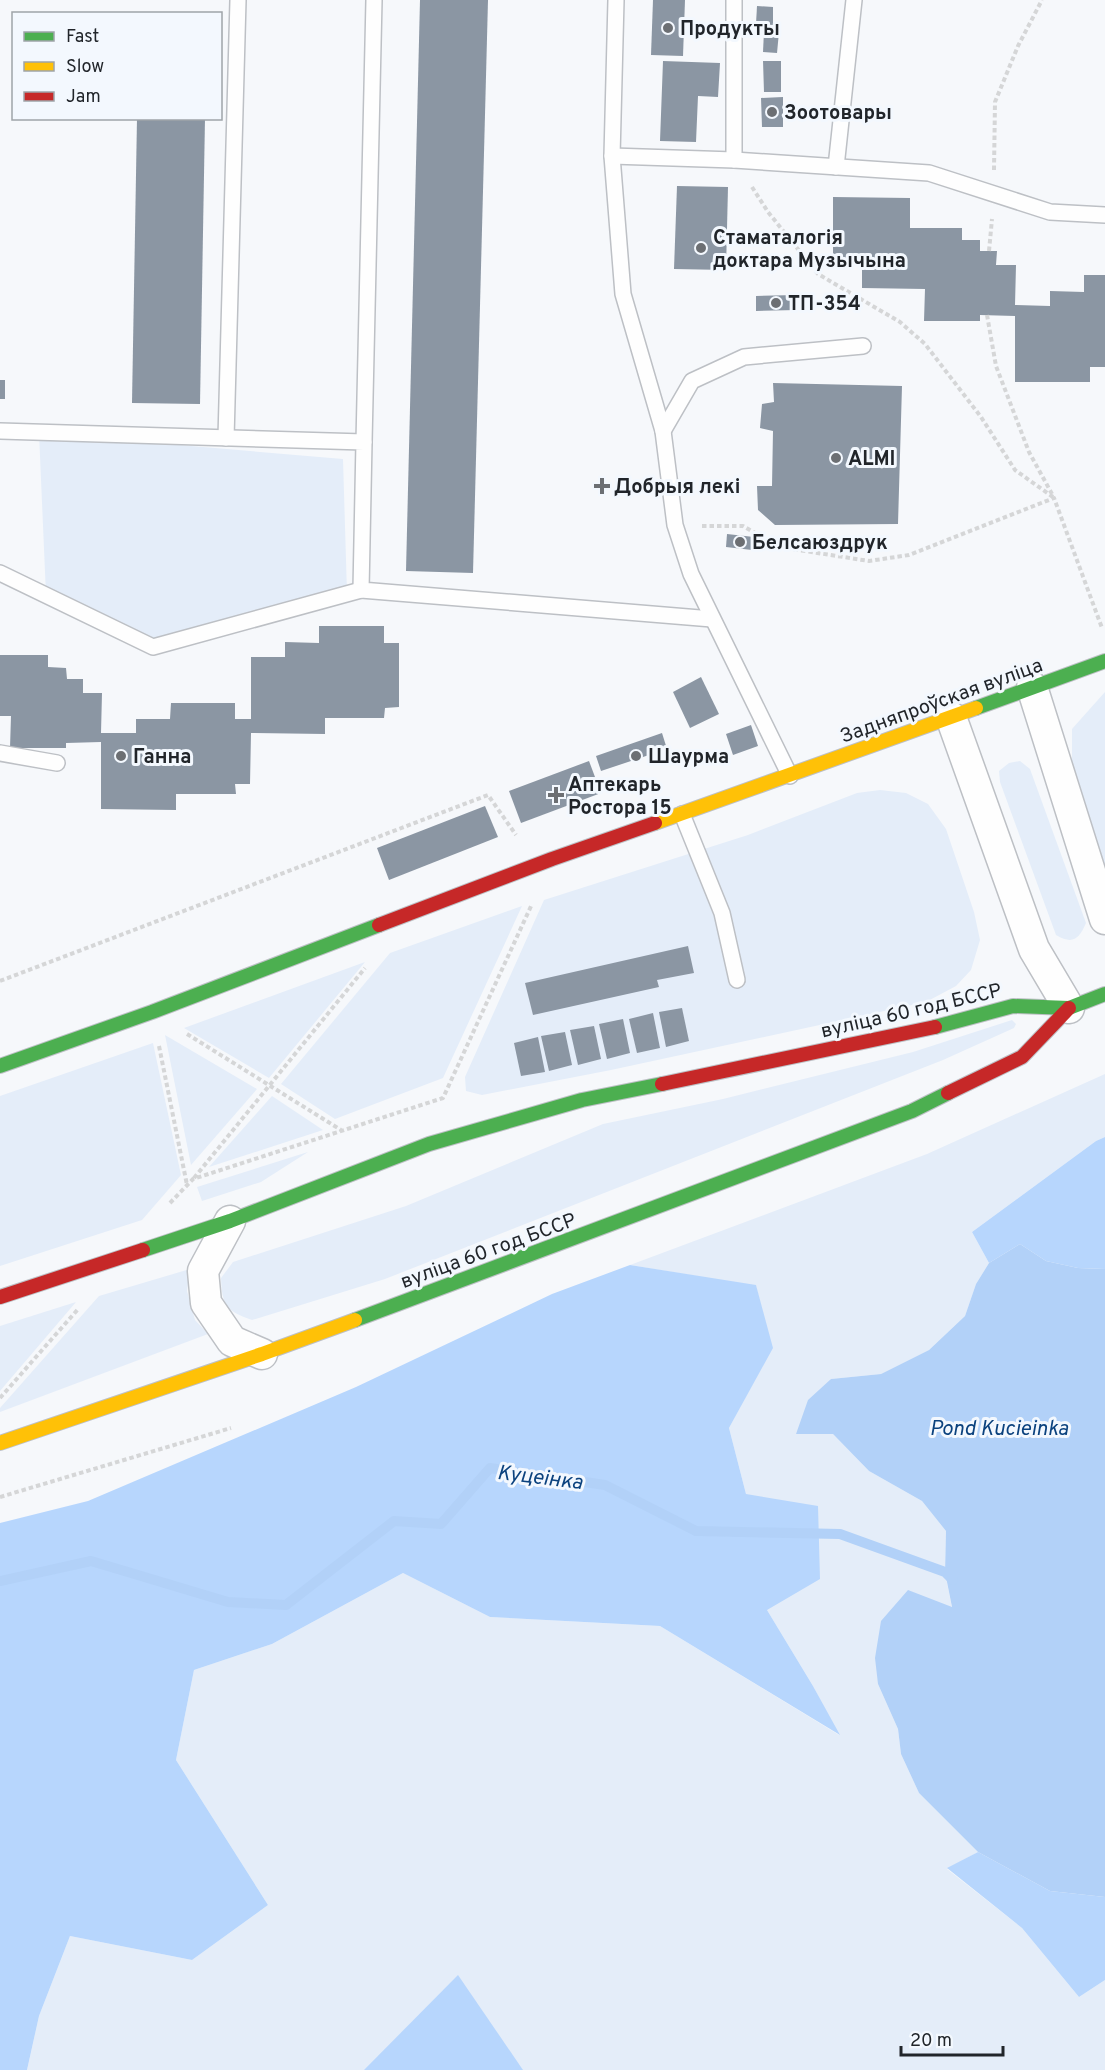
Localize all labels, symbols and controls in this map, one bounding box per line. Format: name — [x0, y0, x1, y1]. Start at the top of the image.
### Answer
legend — [12, 12, 222, 120]
place label: Продукты — [680, 17, 780, 43]
marker: Продукты — [661, 21, 675, 35]
text: Fast — [66, 26, 99, 49]
text: Slow — [66, 56, 104, 79]
text: Jam — [66, 86, 101, 109]
place label: Зоотовары — [784, 101, 892, 127]
marker: Зоотовары — [765, 105, 779, 119]
place label: Стаматалогія доктара Музычына — [713, 226, 906, 275]
marker: Стаматалогія доктара Музычына — [694, 241, 708, 255]
place label: ТП-354 — [788, 292, 861, 318]
marker: ТП-354 — [769, 296, 783, 310]
place label: ALMI — [848, 447, 896, 473]
marker: ALMI — [829, 451, 843, 465]
place label: Добрыя лекі — [614, 475, 740, 501]
marker: Добрыя лекі — [595, 479, 609, 493]
place label: Белсаюздрук — [752, 531, 888, 557]
marker: Белсаюздрук — [733, 535, 747, 549]
street label: Задняпроўская вуліца — [837, 653, 1047, 751]
place label: Ганна — [133, 745, 191, 771]
place label: Шаурма — [648, 745, 729, 771]
marker: Ганна — [114, 749, 128, 763]
marker: Шаурма — [629, 749, 643, 763]
place label: Аптекарь Ростора 15 — [568, 773, 672, 822]
marker: Аптекарь Ростора 15 — [549, 788, 563, 802]
street label: вуліца 60 год БССР — [818, 978, 1004, 1045]
street label: вуліца 60 год БССР — [397, 1208, 580, 1296]
water label: Pond Kucieinka — [930, 1416, 1069, 1443]
water label: Куцеінка — [495, 1460, 584, 1497]
scale bar — [901, 2019, 1003, 2057]
text: 20 m — [910, 2030, 952, 2053]

